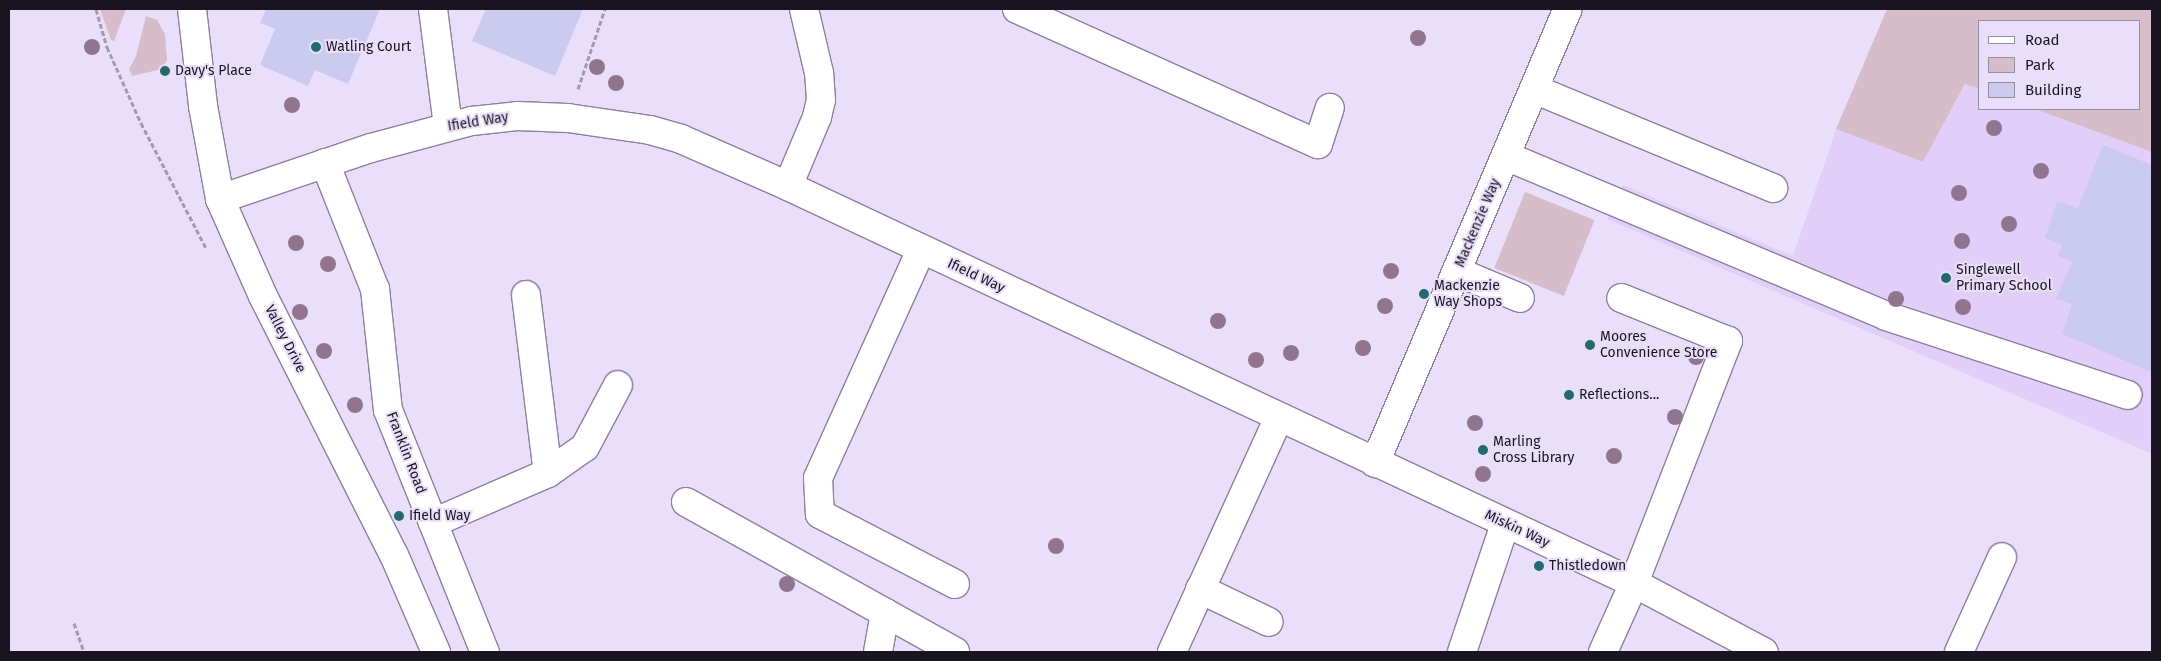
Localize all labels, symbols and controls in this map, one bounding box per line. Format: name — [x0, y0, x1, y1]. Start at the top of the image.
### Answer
legend — [1978, 20, 2141, 110]
text: Road — [2025, 31, 2060, 49]
place label: Watling Court — [326, 39, 411, 55]
marker: Watling Court — [310, 41, 322, 53]
text: Park — [2025, 56, 2055, 74]
place label: Davy's Place — [175, 63, 252, 79]
marker: Davy's Place — [159, 65, 171, 77]
text: Building — [2025, 81, 2081, 99]
street label: Ifield Way — [446, 109, 510, 135]
street label: Mackenzie Way — [1452, 176, 1504, 270]
street label: Ifield Way — [945, 255, 1007, 297]
place label: Singlewell Primary School — [1956, 262, 2052, 294]
marker: Singlewell Primary School — [1940, 272, 1952, 284]
place label: Mackenzie Way Shops — [1434, 278, 1502, 310]
marker: Mackenzie Way Shops — [1418, 288, 1430, 300]
street label: Valley Drive — [261, 302, 309, 376]
place label: Moores Convenience Store — [1600, 329, 1717, 362]
marker: Moores Convenience Store — [1584, 339, 1596, 351]
place label: Reflections... — [1579, 387, 1659, 403]
marker: Reflections... — [1563, 389, 1575, 401]
street label: Franklin Road — [383, 410, 429, 496]
place label: Marling Cross Library — [1493, 434, 1574, 467]
marker: Marling Cross Library — [1477, 444, 1489, 456]
street label: Miskin Way — [1482, 507, 1552, 551]
place label: Ifield Way — [409, 508, 470, 524]
marker: Ifield Way — [393, 510, 405, 522]
place label: Thistledown — [1549, 558, 1626, 574]
marker: Thistledown — [1533, 560, 1545, 572]

